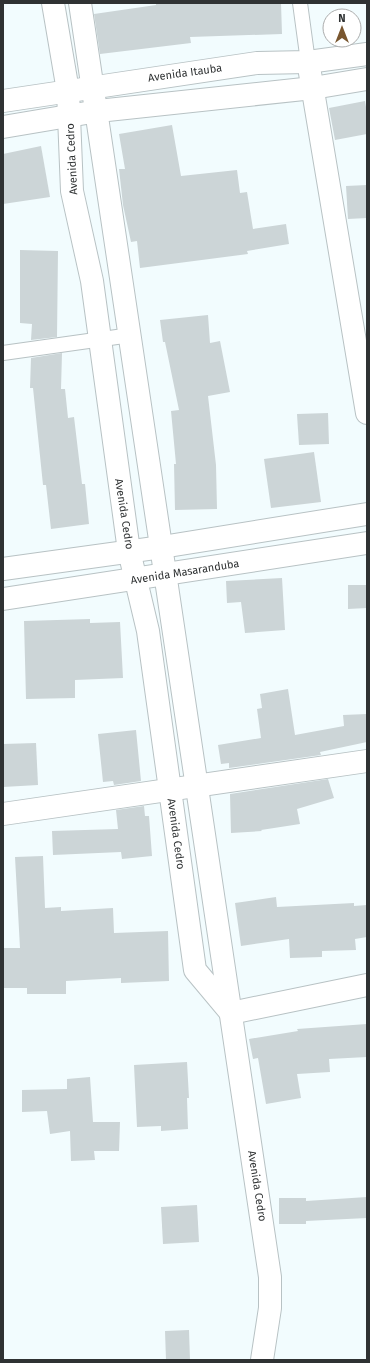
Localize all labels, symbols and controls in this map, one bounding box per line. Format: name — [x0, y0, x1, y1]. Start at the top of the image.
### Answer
north arrow — [322, 8, 362, 48]
text: N — [338, 12, 346, 25]
street label: Avenida Itauba — [147, 61, 223, 85]
street label: Avenida Cedro — [64, 123, 80, 195]
street label: Avenida Cedro — [112, 478, 136, 550]
street label: Avenida Masaranduba — [130, 557, 240, 587]
street label: Avenida Cedro — [165, 798, 187, 870]
street label: Avenida Cedro — [245, 1150, 269, 1222]

